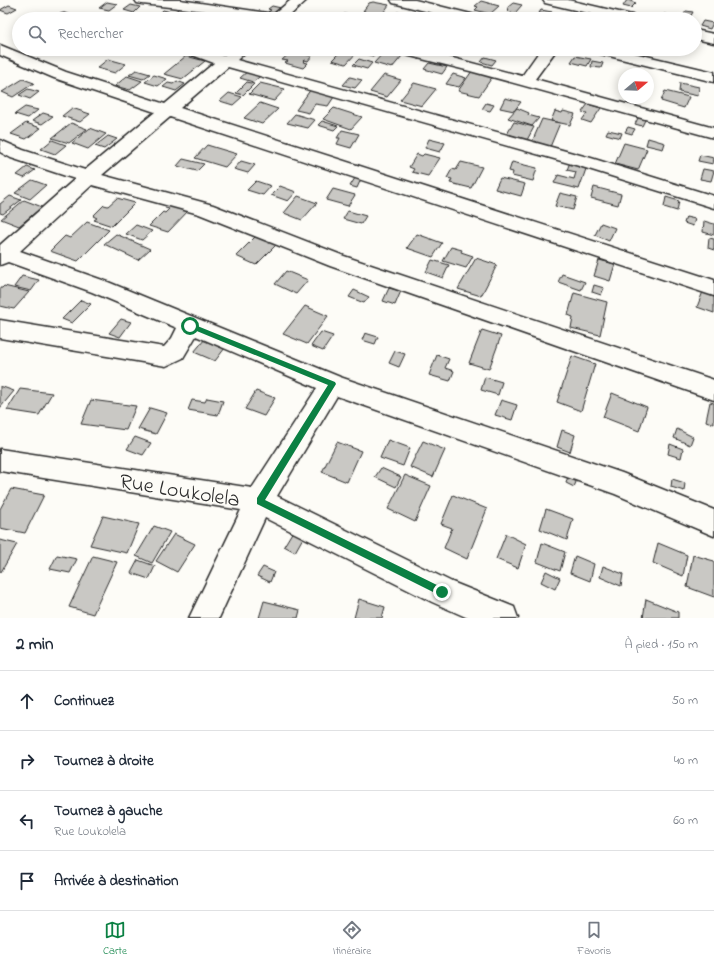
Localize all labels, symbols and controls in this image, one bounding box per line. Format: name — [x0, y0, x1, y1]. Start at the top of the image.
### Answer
search box — [12, 12, 702, 56]
icon: search — [26, 23, 48, 45]
text: Rechercher — [58, 23, 123, 45]
north arrow — [618, 68, 654, 104]
route start — [181, 317, 199, 335]
street label: Rue Loukolela — [117, 467, 242, 517]
route end — [433, 583, 451, 601]
text: 2 min — [16, 632, 53, 657]
text: À pied · 150 m — [624, 635, 698, 654]
icon: ahead — [16, 690, 38, 712]
text: Continuez — [54, 690, 114, 712]
text: 50 m — [672, 691, 698, 710]
icon: right — [16, 750, 38, 772]
text: Tournez à droite — [54, 750, 154, 772]
text: 40 m — [674, 751, 698, 770]
text: Tournez à gauche — [54, 800, 162, 822]
icon: left — [16, 810, 38, 832]
text: 60 m — [673, 811, 698, 830]
text: Rue Loukolela — [54, 822, 126, 841]
icon: arrive — [16, 870, 38, 892]
text: Arrivée à destination — [54, 870, 179, 892]
tab: Carte — [103, 919, 127, 959]
tab: Itinéraire — [333, 919, 371, 959]
tab: Favoris — [577, 919, 611, 959]

